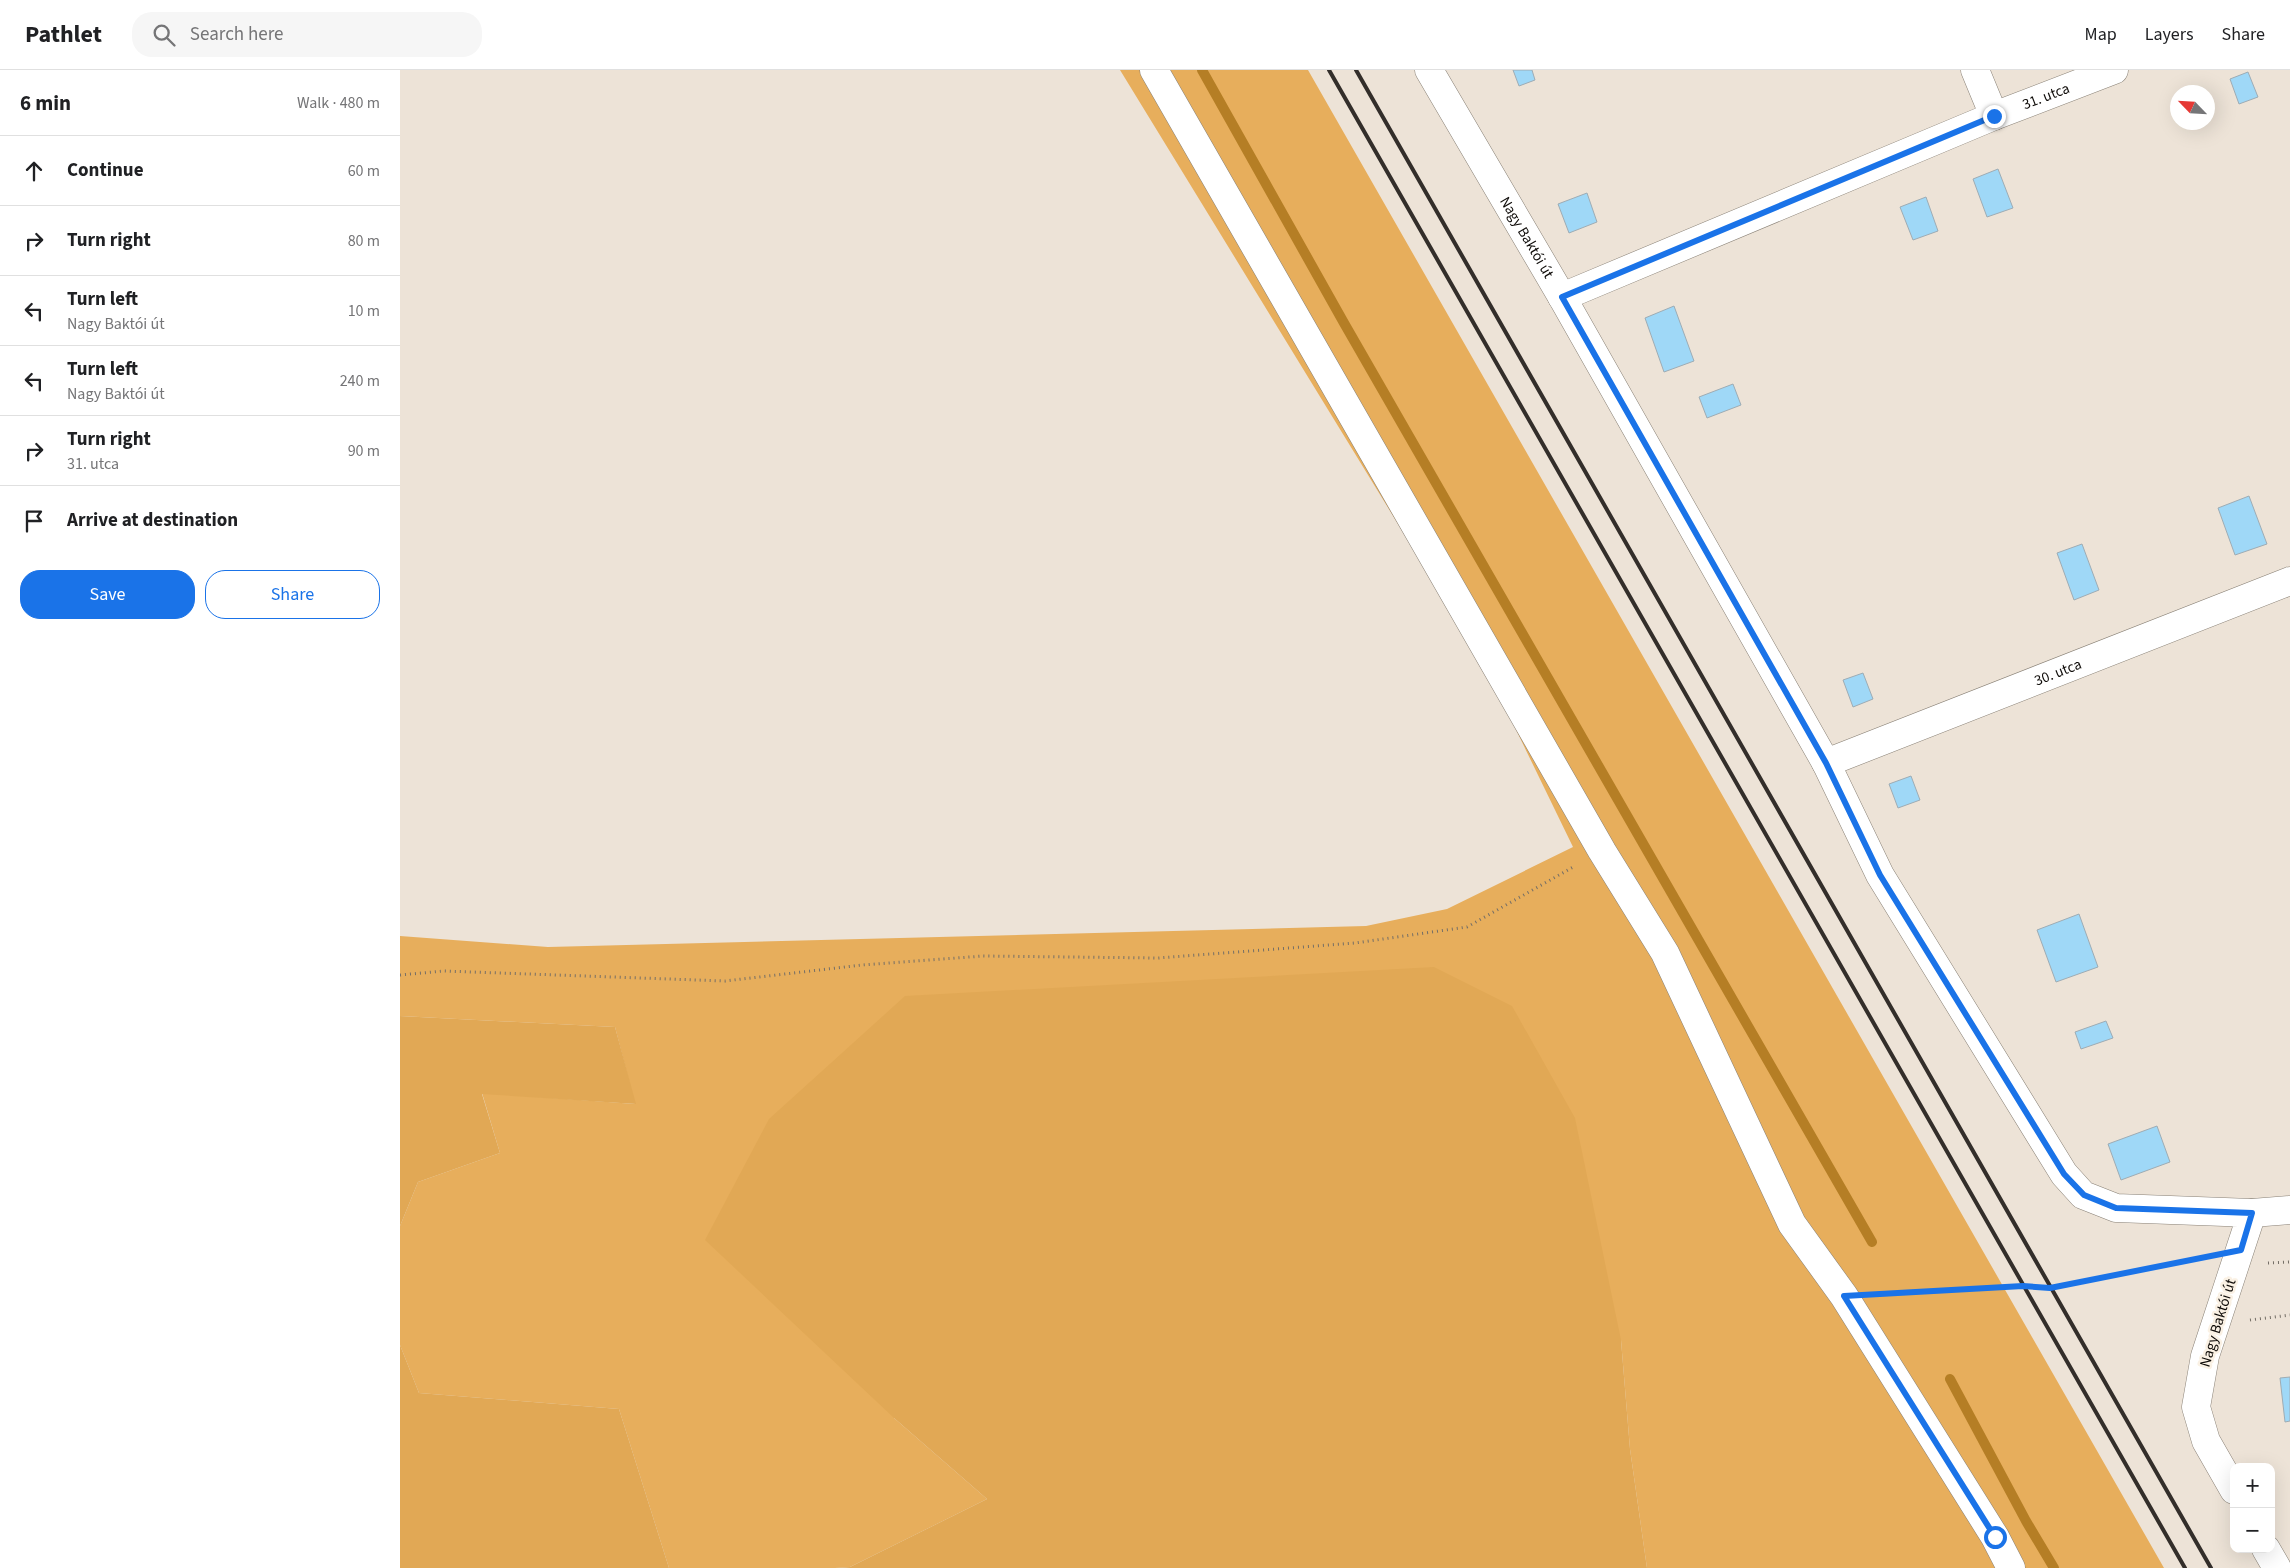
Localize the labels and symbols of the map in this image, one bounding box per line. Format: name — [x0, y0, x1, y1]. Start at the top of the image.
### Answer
street label: 31. utca — [2019, 78, 2073, 115]
north arrow — [2170, 85, 2215, 130]
route end — [1983, 105, 2006, 128]
street label: Nagy Baktói út — [1495, 193, 1559, 282]
street label: 30. utca — [2031, 653, 2084, 691]
street label: Nagy Baktói út — [2195, 1276, 2241, 1370]
route start — [1984, 1526, 2007, 1549]

